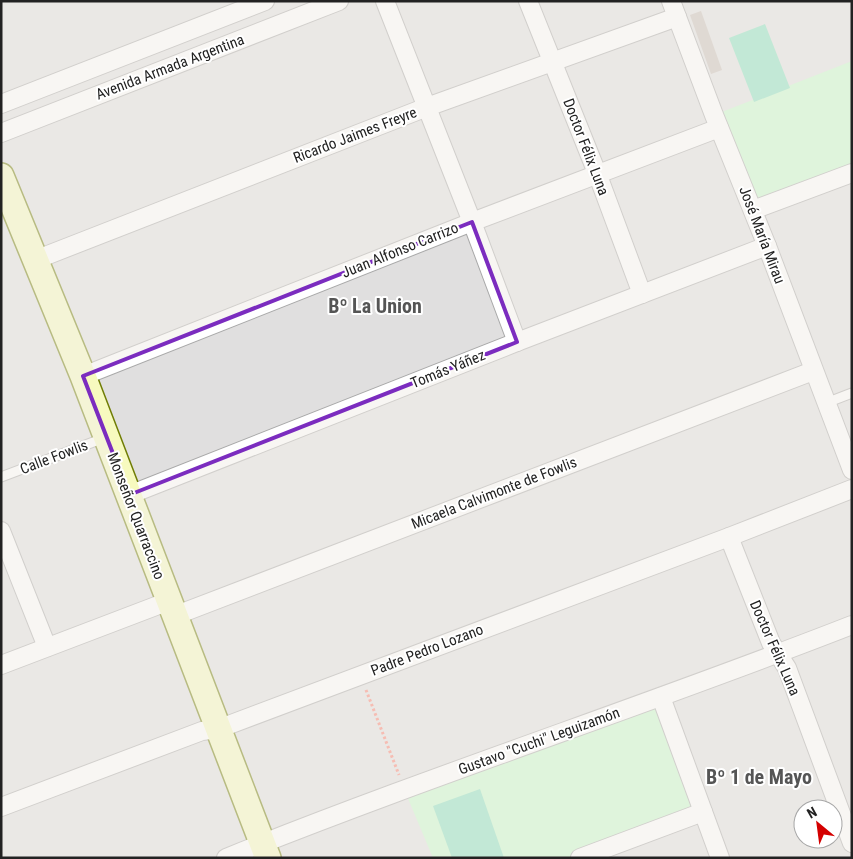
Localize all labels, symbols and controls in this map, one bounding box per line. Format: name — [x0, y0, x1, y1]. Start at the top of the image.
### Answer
street label: Avenida Armada Argentina — [93, 30, 247, 104]
street label: Doctor Félix Luna — [559, 96, 613, 198]
street label: Ricardo Jaimes Freyre — [291, 103, 419, 167]
street label: José María Mirau — [735, 184, 789, 286]
street label: Juan Alfonso Carrizo — [339, 218, 461, 282]
district label: Bº La Union — [328, 294, 422, 318]
street label: Tomás Yáñez — [408, 346, 488, 392]
street label: Calle Fowlis — [18, 436, 91, 478]
street label: Monseñor Quarraccino — [104, 450, 168, 582]
street label: Micaela Calvimonte de Fowlis — [409, 453, 580, 533]
street label: Doctor Félix Luna — [746, 598, 804, 698]
street label: Padre Pedro Lozano — [368, 620, 486, 680]
street label: Gustavo "Cuchi" Leguizamón — [456, 703, 622, 779]
district label: Bº 1 de Mayo — [706, 765, 812, 789]
north arrow — [793, 799, 843, 849]
text: N — [804, 804, 819, 822]

